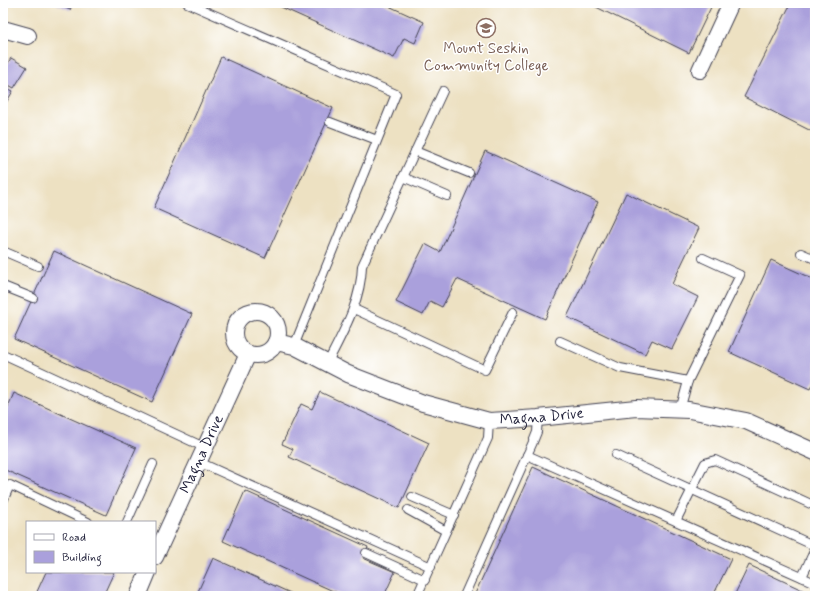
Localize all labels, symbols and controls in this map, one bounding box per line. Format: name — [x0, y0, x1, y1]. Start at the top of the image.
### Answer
school or university icon: Mount Seskin Community College — [475, 17, 497, 39]
place label: Mount Seskin Community College — [424, 39, 548, 76]
street label: Magna Drive — [499, 403, 585, 430]
street label: Magna Drive — [175, 412, 229, 497]
legend — [26, 521, 156, 573]
text: Road — [62, 530, 86, 546]
text: Building — [62, 550, 102, 567]

